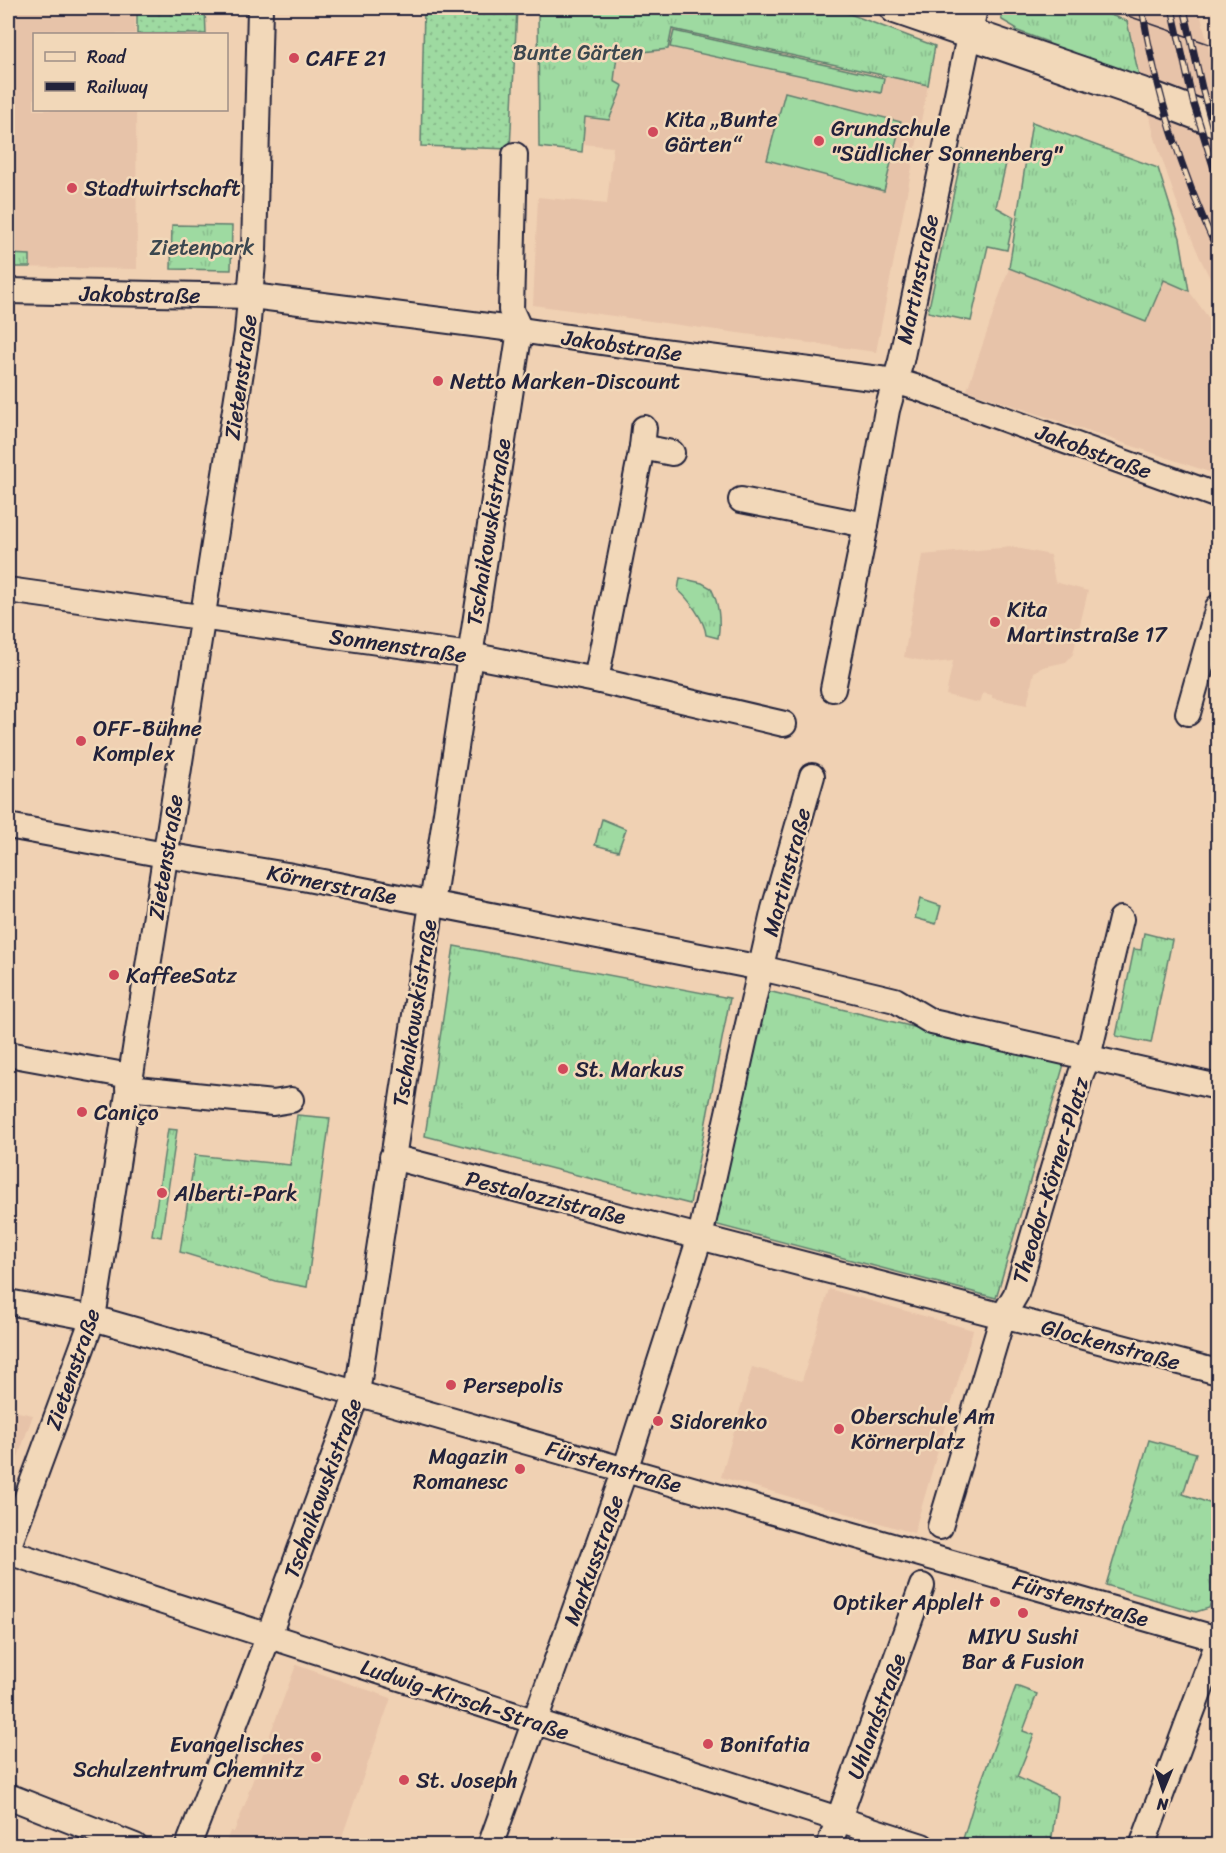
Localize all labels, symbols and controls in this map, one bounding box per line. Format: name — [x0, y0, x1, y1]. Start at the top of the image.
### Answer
legend — [33, 33, 228, 111]
park label: Bunte Gärten — [513, 33, 643, 72]
place label: CAFE 21 — [306, 39, 386, 78]
text: Road — [87, 41, 127, 73]
marker: CAFE 21 — [287, 51, 301, 65]
text: Railway — [87, 71, 149, 103]
place label: Kita „Bunte Gärten“ — [665, 100, 777, 164]
place label: Grundschule "Südlicher Sonnenberg" — [831, 109, 1064, 173]
marker: Kita „Bunte Gärten“ — [646, 125, 660, 139]
marker: Grundschule "Südlicher Sonnenberg" — [812, 134, 826, 148]
place label: Stadtwirtschaft — [84, 169, 241, 208]
marker: Stadtwirtschaft — [65, 181, 79, 195]
street label: Martinstraße — [885, 211, 950, 348]
park label: Zietenpark — [150, 228, 255, 267]
street label: Jakobstraße — [78, 274, 201, 315]
street label: Zietenstraße — [212, 312, 269, 442]
street label: Jakobstraße — [558, 318, 685, 373]
place label: Netto Marken-Discount — [450, 362, 681, 401]
marker: Netto Marken-Discount — [431, 374, 445, 388]
street label: Jakobstraße — [1029, 412, 1157, 491]
street label: Tschaikowskistraße — [454, 435, 523, 629]
place label: Kita Martinstraße 17 — [1007, 590, 1168, 654]
marker: Kita Martinstraße 17 — [988, 615, 1002, 629]
street label: Sonnenstraße — [327, 617, 469, 674]
place label: OFF-Bühne Komplex — [93, 709, 202, 773]
marker: OFF-Bühne Komplex — [74, 734, 88, 748]
street label: Zietenstraße — [136, 791, 195, 923]
street label: Martinstraße — [751, 803, 822, 941]
street label: Körnerstraße — [264, 853, 400, 916]
street label: Tschaikowskistraße — [380, 916, 449, 1110]
place label: KaffeeSatz — [126, 956, 237, 995]
marker: KaffeeSatz — [107, 968, 121, 982]
place label: St. Markus — [575, 1050, 684, 1089]
marker: St. Markus — [556, 1062, 570, 1076]
street label: Theodor-Körner-Platz — [1000, 1071, 1101, 1288]
place label: Caniço — [94, 1093, 159, 1132]
marker: Caniço — [75, 1105, 89, 1119]
street label: Pestalozzistraße — [462, 1159, 631, 1236]
place label: Alberti-Park — [173, 1174, 298, 1213]
marker: Alberti-Park — [155, 1186, 169, 1200]
street label: Zietenstraße — [33, 1303, 112, 1435]
street label: Glockenstraße — [1037, 1307, 1185, 1382]
place label: Persepolis — [463, 1366, 564, 1405]
marker: Persepolis — [444, 1378, 458, 1392]
street label: Tschaikowskistraße — [272, 1392, 373, 1584]
place label: Oberschule Am Körnerplatz — [851, 1397, 995, 1461]
place label: Sidorenko — [670, 1402, 767, 1441]
marker: Sidorenko — [651, 1414, 665, 1428]
marker: Oberschule Am Körnerplatz — [832, 1422, 846, 1436]
street label: Fürstenstraße — [541, 1428, 687, 1505]
place label: Magazin Romanesc — [413, 1437, 508, 1501]
marker: Magazin Romanesc — [513, 1462, 527, 1476]
street label: Markusstraße — [552, 1489, 635, 1631]
street label: Fürstenstraße — [1008, 1562, 1154, 1639]
place label: Optiker Applelt — [833, 1583, 984, 1622]
marker: Optiker Applelt — [988, 1595, 1002, 1609]
marker: MIYU Sushi Bar & Fusion — [1016, 1606, 1030, 1620]
place label: MIYU Sushi Bar & Fusion — [962, 1617, 1084, 1681]
street label: Ludwig-Kirsch-Straße — [355, 1647, 574, 1752]
street label: Uhlandstraße — [836, 1647, 917, 1785]
place label: Evangelisches Schulzentrum Chemnitz — [73, 1725, 305, 1789]
place label: Bonifatia — [720, 1725, 811, 1764]
marker: Bonifatia — [701, 1737, 715, 1751]
marker: Evangelisches Schulzentrum Chemnitz — [309, 1750, 323, 1764]
north arrow — [1133, 1760, 1193, 1820]
place label: St. Joseph — [416, 1761, 518, 1800]
marker: St. Joseph — [397, 1773, 411, 1787]
text: N — [1156, 1790, 1170, 1819]

